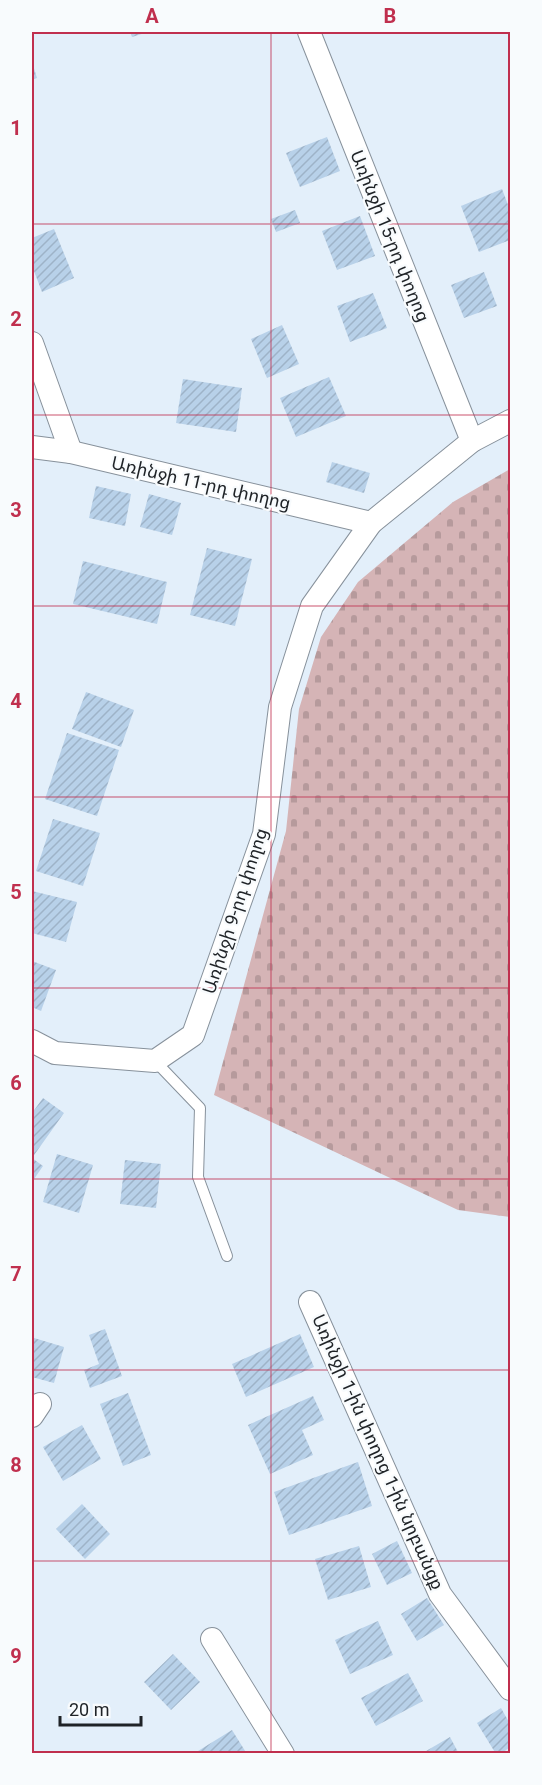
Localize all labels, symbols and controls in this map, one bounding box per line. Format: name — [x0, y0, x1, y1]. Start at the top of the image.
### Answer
text: A — [145, 4, 159, 28]
text: B — [384, 4, 396, 28]
text: 1 — [10, 116, 22, 140]
street label: Առինջի 15-րդ փողոց — [346, 147, 435, 325]
text: 2 — [10, 307, 22, 331]
street label: Առինջի 11-րդ փողոց — [109, 452, 293, 513]
text: 3 — [10, 498, 22, 522]
text: 4 — [10, 689, 22, 713]
street label: Առինջի 9-րդ փողոց — [198, 825, 271, 997]
text: 5 — [10, 880, 22, 904]
text: 6 — [10, 1071, 22, 1095]
text: 7 — [10, 1262, 22, 1286]
street label: Առինջի 1-ին փողոց 1-ին նրբանցք — [308, 1311, 449, 1593]
text: 8 — [10, 1453, 22, 1477]
text: 9 — [10, 1644, 22, 1668]
scale bar — [60, 1689, 141, 1727]
text: 20 m — [69, 1699, 109, 1720]

